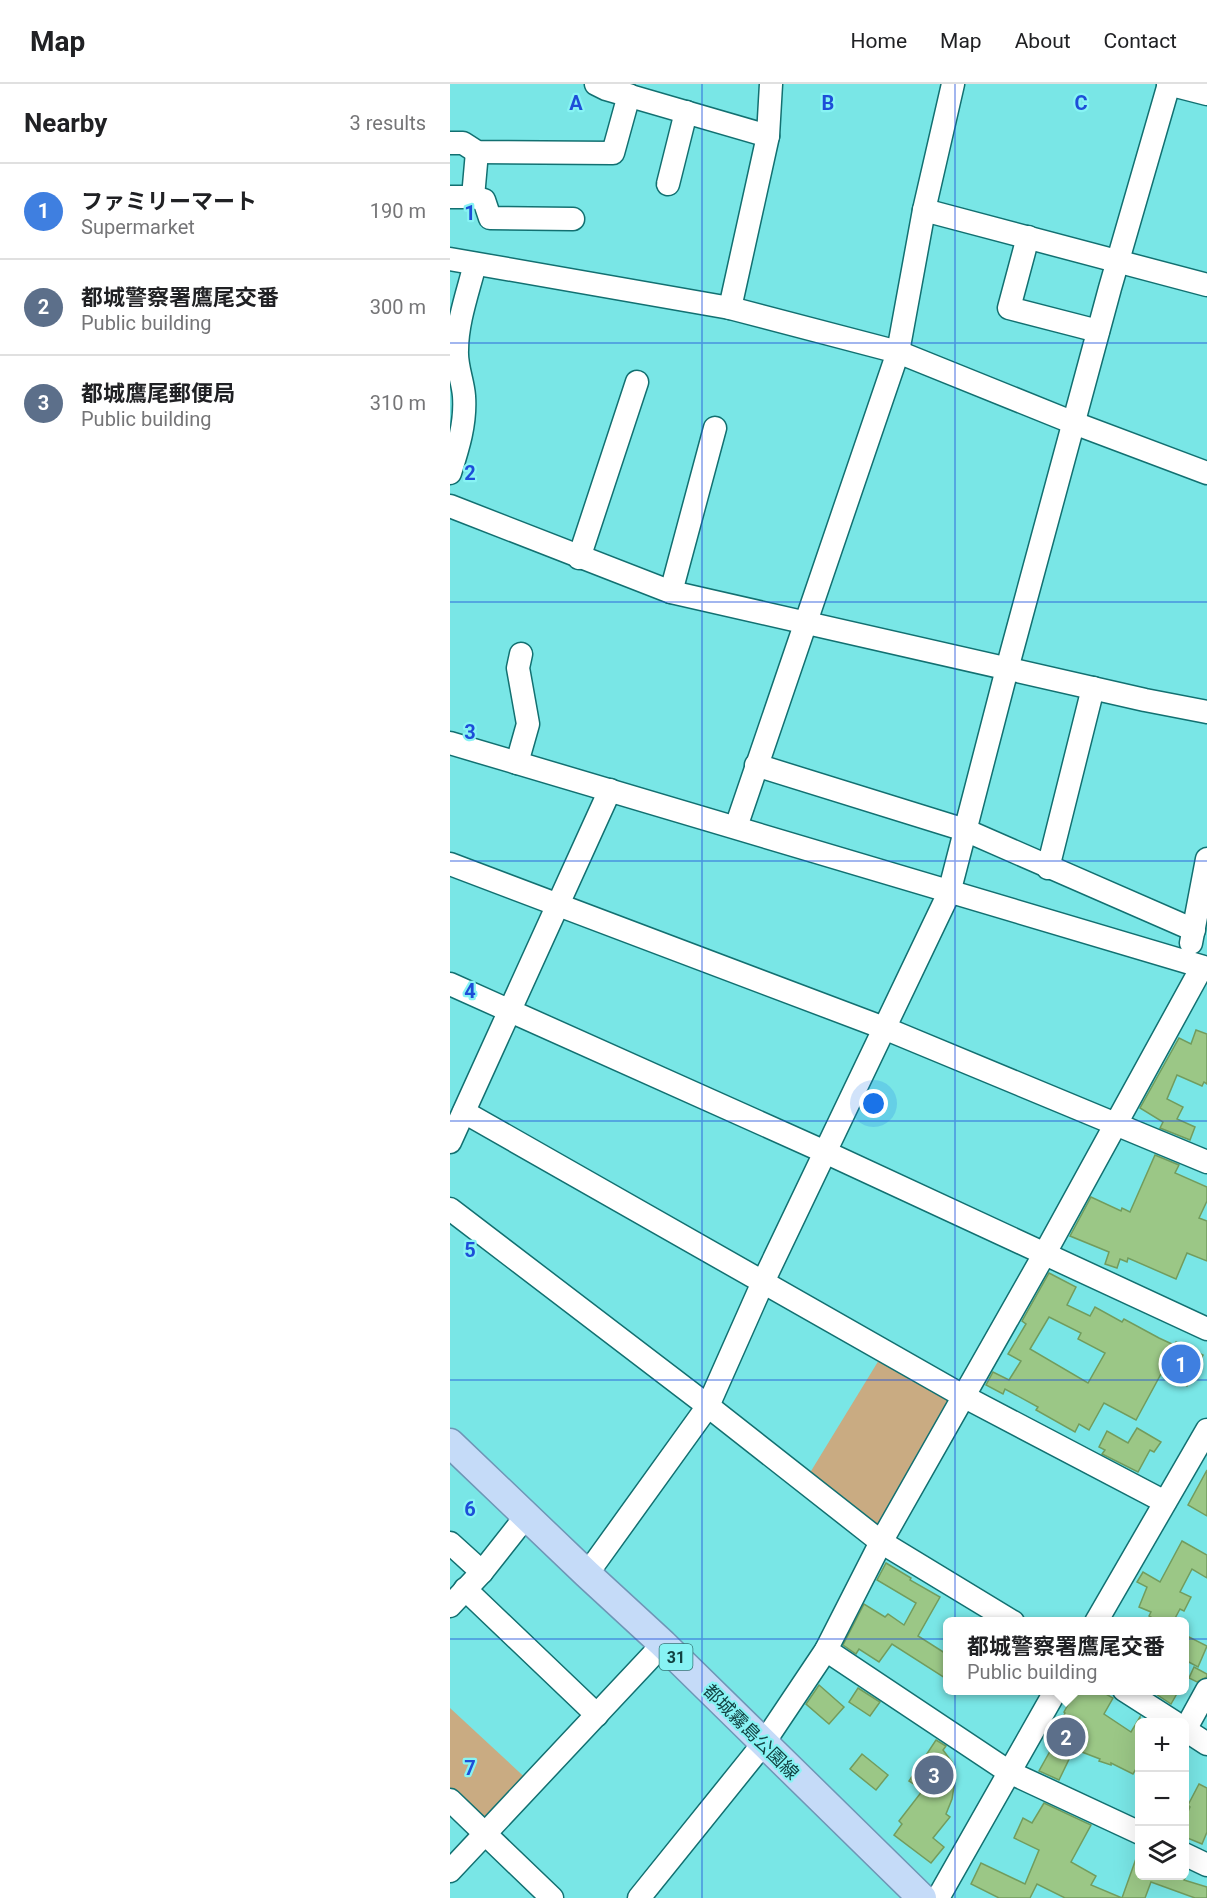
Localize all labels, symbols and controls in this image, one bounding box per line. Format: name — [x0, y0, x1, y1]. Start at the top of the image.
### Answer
text: Map — [30, 25, 85, 58]
text: Home — [851, 29, 907, 53]
text: Map — [940, 29, 982, 53]
text: About — [1015, 29, 1071, 53]
text: Contact — [1104, 29, 1177, 53]
text: A — [569, 91, 583, 115]
text: B — [822, 91, 834, 115]
text: C — [1074, 91, 1088, 115]
text: Nearby — [24, 108, 107, 138]
text: 3 results — [350, 111, 426, 135]
text: ファミリーマート — [81, 189, 257, 214]
text: 1 — [38, 199, 49, 223]
text: 190 m — [370, 199, 426, 223]
text: 1 — [464, 201, 476, 225]
text: Supermarket — [81, 215, 195, 239]
text: 都城警察署鷹尾交番 — [81, 285, 279, 310]
text: 2 — [38, 295, 49, 319]
text: 300 m — [370, 295, 426, 319]
text: Public building — [81, 311, 211, 335]
text: 都城鷹尾郵便局 — [81, 381, 235, 406]
text: 3 — [38, 391, 49, 415]
text: 310 m — [370, 391, 426, 415]
text: Public building — [81, 407, 211, 431]
text: 2 — [464, 461, 476, 485]
text: 3 — [464, 720, 476, 744]
text: 4 — [464, 979, 476, 1003]
your location — [859, 1089, 888, 1118]
text: 5 — [464, 1238, 476, 1262]
pin: 1 — [1162, 1342, 1200, 1386]
text: 6 — [464, 1497, 476, 1521]
popup — [943, 1617, 1189, 1695]
text: 都城警察署鷹尾交番 — [967, 1634, 1165, 1659]
road number: 31 — [660, 1644, 692, 1670]
text: Public building — [967, 1660, 1097, 1684]
street label: 都城霧島公園線 — [699, 1680, 803, 1784]
pin: 2 — [1046, 1714, 1086, 1760]
map controls — [1135, 1718, 1189, 1880]
button: + — [1135, 1718, 1189, 1772]
pin: 3 — [914, 1752, 954, 1798]
text: 7 — [464, 1756, 476, 1780]
button: − — [1135, 1772, 1189, 1826]
button: layers — [1135, 1826, 1189, 1880]

